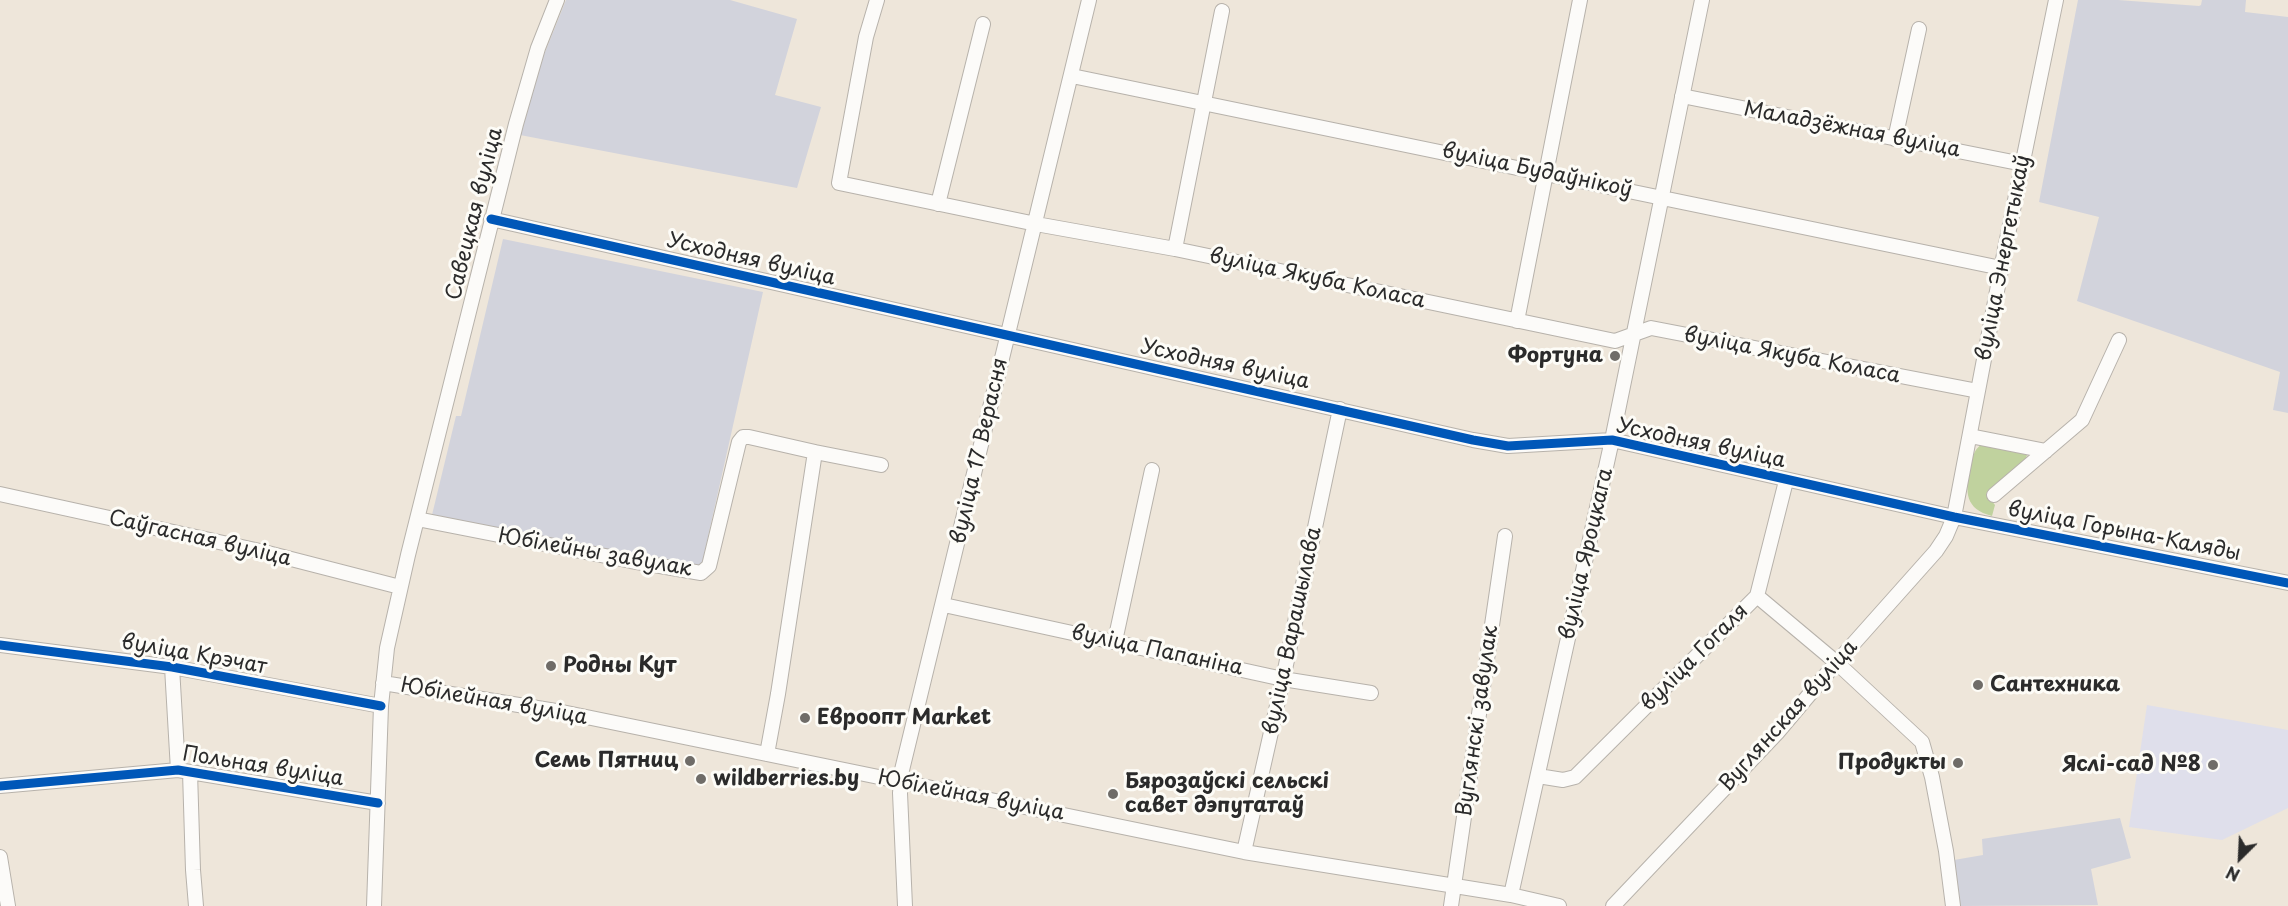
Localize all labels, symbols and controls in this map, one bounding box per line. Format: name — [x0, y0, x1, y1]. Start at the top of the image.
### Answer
street label: Маладзёжная вуліца — [1742, 97, 1962, 163]
street label: Савецкая вуліца — [441, 125, 509, 303]
street label: вуліца Будаўнікоў — [1440, 139, 1634, 203]
street label: вуліца Энергетыкаў — [1972, 153, 2036, 363]
street label: Усходняя вуліца — [664, 228, 838, 292]
street label: вуліца Якуба Коласа — [1207, 244, 1427, 314]
street label: вуліца Якуба Коласа — [1682, 323, 1902, 389]
street label: Усходняя вуліца — [1138, 335, 1312, 395]
place label: Фортуна — [1508, 343, 1603, 369]
marker: Фортуна — [1608, 349, 1622, 363]
street label: вуліца 17 Верасня — [946, 355, 1014, 547]
street label: Усходняя вуліца — [1614, 414, 1788, 474]
street label: вуліца Яроцкага — [1555, 466, 1619, 642]
street label: вуліца Горына-Каляды — [2005, 497, 2243, 567]
street label: Саўгасная вуліца — [106, 506, 294, 572]
street label: Юбілейны завулак — [496, 524, 694, 582]
street label: вуліца Варашылава — [1259, 525, 1327, 737]
street label: вуліца Гогаля — [1636, 599, 1754, 717]
street label: вуліца Папаніна — [1069, 620, 1245, 682]
street label: Вуглянскі завулак — [1452, 624, 1504, 818]
street label: вуліца Крэчат — [119, 630, 269, 680]
street label: Вуглянская вуліца — [1715, 635, 1863, 797]
place label: Родны Кут — [563, 653, 676, 679]
marker: Родны Кут — [544, 659, 558, 673]
place label: Сантехника — [1990, 672, 2120, 698]
street label: Юбілейная вуліца — [399, 673, 589, 731]
marker: Сантехника — [1971, 678, 1985, 692]
place label: Евроопт Market — [817, 705, 991, 731]
marker: Евроопт Market — [798, 711, 812, 725]
street label: Польная вуліца — [181, 742, 345, 792]
place label: Семь Пятниц — [535, 748, 678, 774]
place label: Продукты — [1838, 750, 1946, 776]
place label: Яслі-сад №8 — [2063, 752, 2201, 778]
marker: Семь Пятниц — [683, 754, 697, 768]
marker: Продукты — [1951, 756, 1965, 770]
marker: Яслі-сад №8 — [2206, 758, 2220, 772]
place label: wildberries.by — [713, 766, 859, 792]
street label: Юбілейная вуліца — [876, 766, 1066, 826]
place label: Бярозаўскі сельскі савет дэпутатаў — [1125, 769, 1329, 819]
marker: wildberries.by — [694, 772, 708, 786]
marker: Бярозаўскі сельскі савет дэпутатаў — [1106, 787, 1120, 801]
north arrow — [2210, 828, 2270, 888]
text: N — [2222, 861, 2243, 888]

